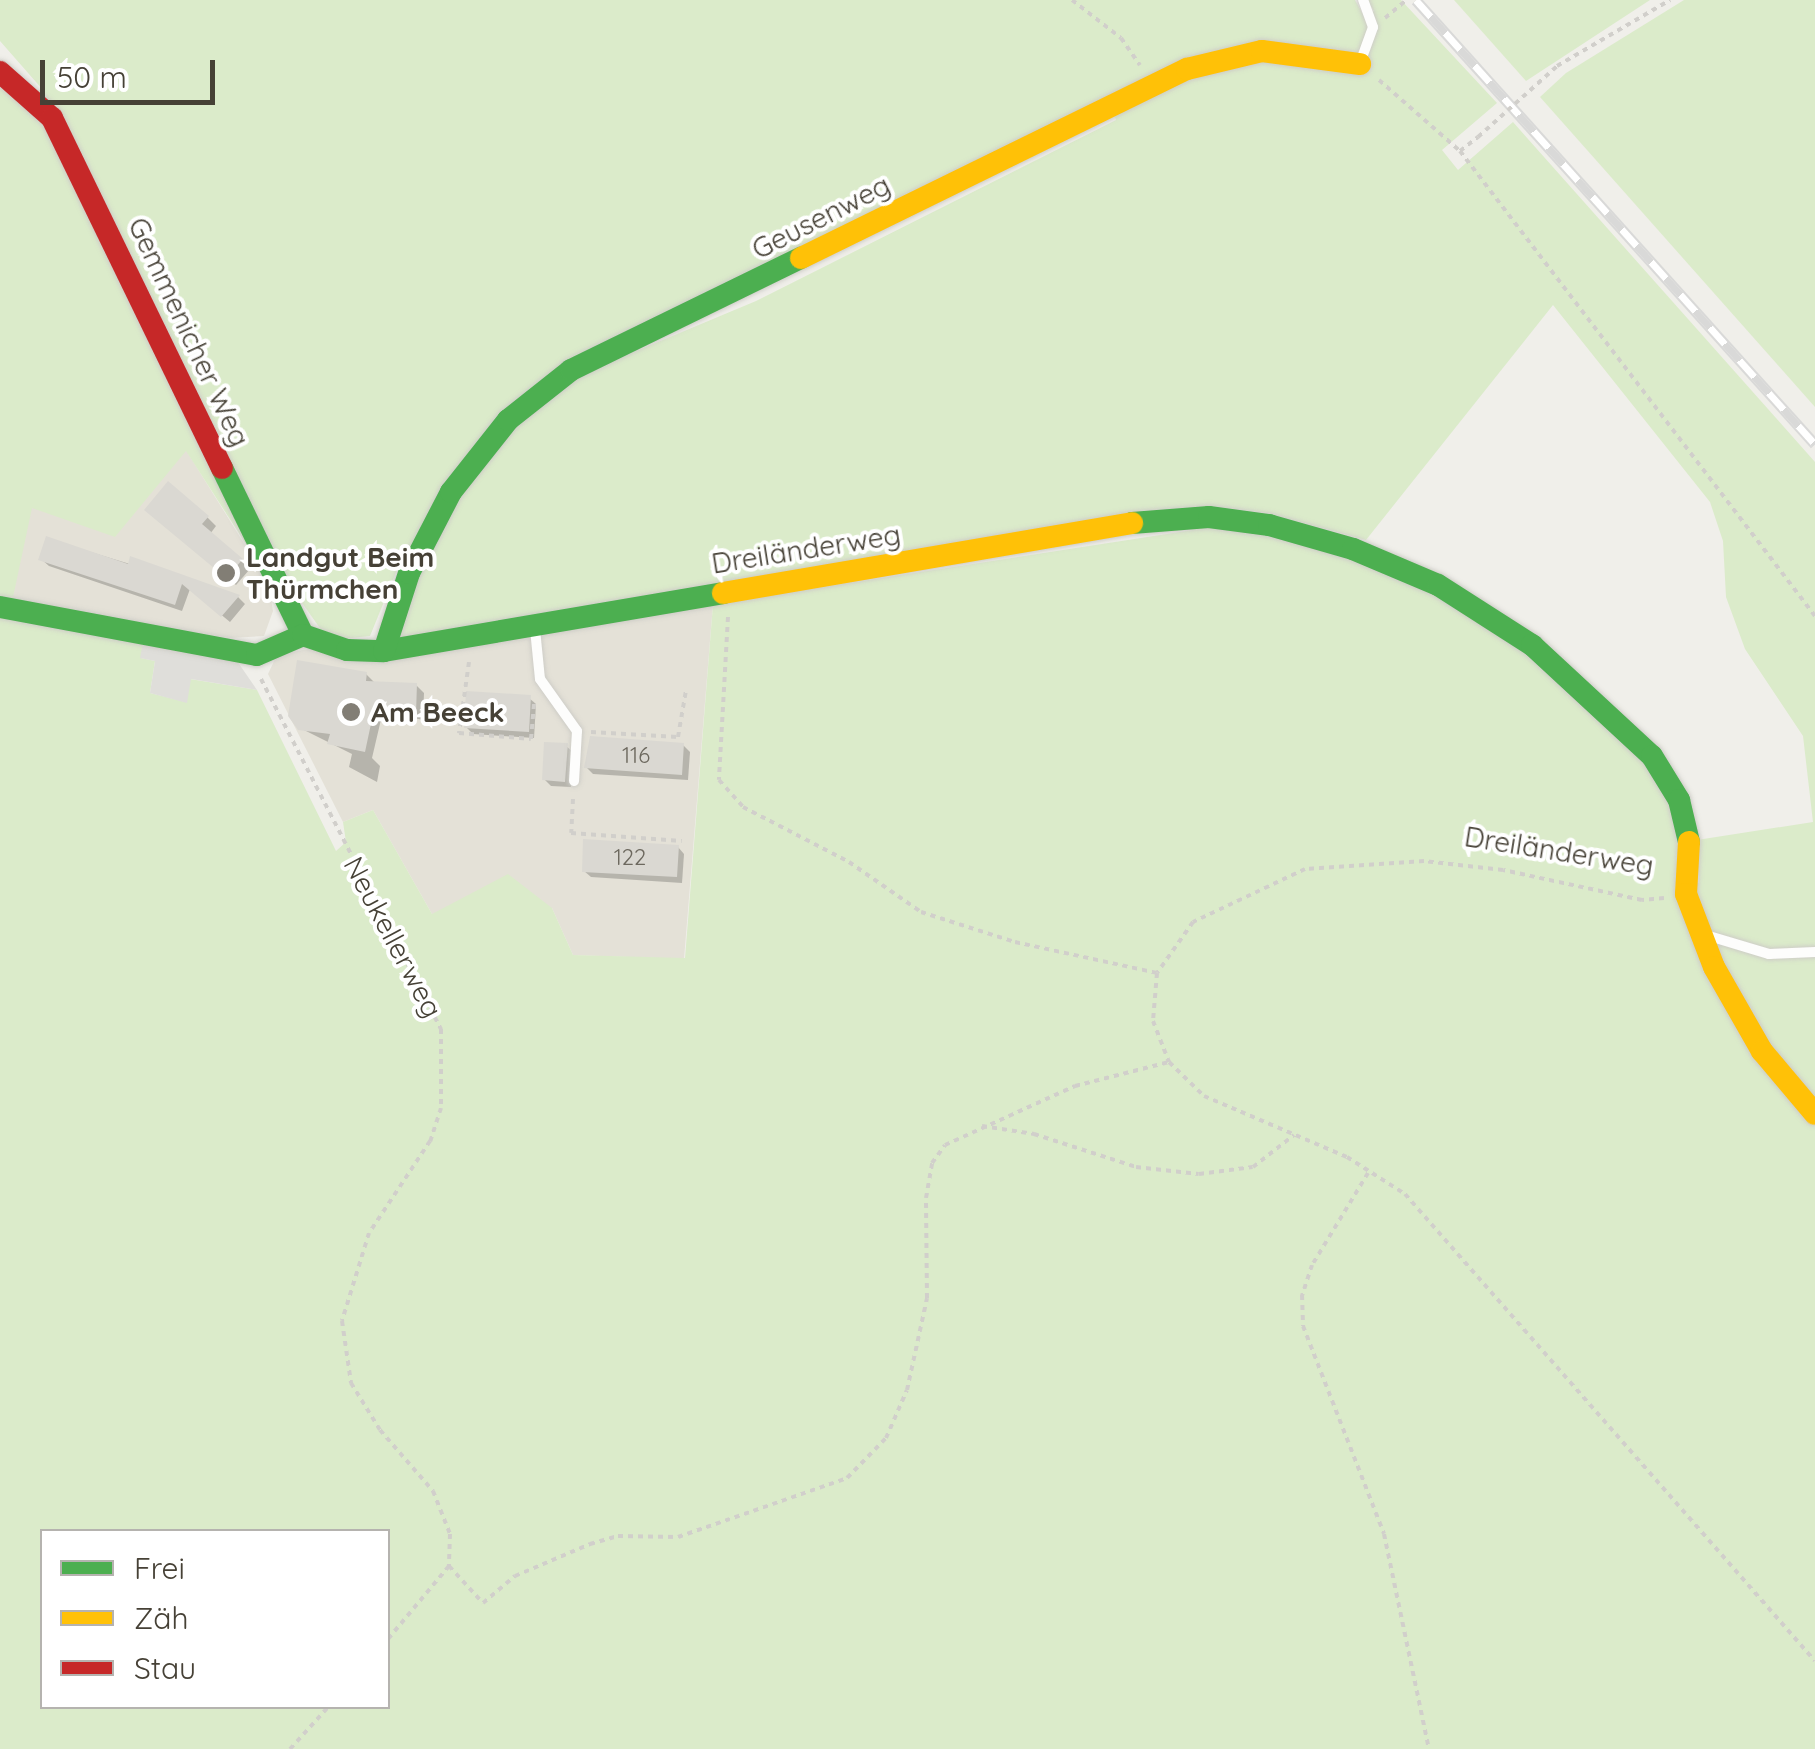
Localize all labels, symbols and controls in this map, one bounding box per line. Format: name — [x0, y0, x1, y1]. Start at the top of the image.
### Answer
scale bar — [45, 40, 220, 102]
text: 50 m — [57, 58, 127, 96]
street label: Geusenweg — [746, 168, 896, 266]
street label: Gemmenicher Weg — [121, 212, 257, 452]
street label: Dreiländerweg — [709, 517, 903, 581]
place label: Landgut Beim Thürmchen — [246, 540, 434, 606]
marker: Landgut Beim Thürmchen — [215, 562, 237, 584]
place label: Am Beeck — [371, 695, 504, 729]
marker: Am Beeck — [340, 701, 362, 723]
house number: 116 — [622, 743, 650, 769]
street label: Dreiländerweg — [1462, 819, 1656, 883]
house number: 122 — [614, 845, 646, 871]
street label: Neukellerweg — [337, 851, 449, 1023]
legend — [40, 1529, 390, 1709]
text: Frei — [134, 1549, 185, 1587]
text: Zäh — [134, 1599, 189, 1637]
text: Stau — [134, 1649, 196, 1687]

